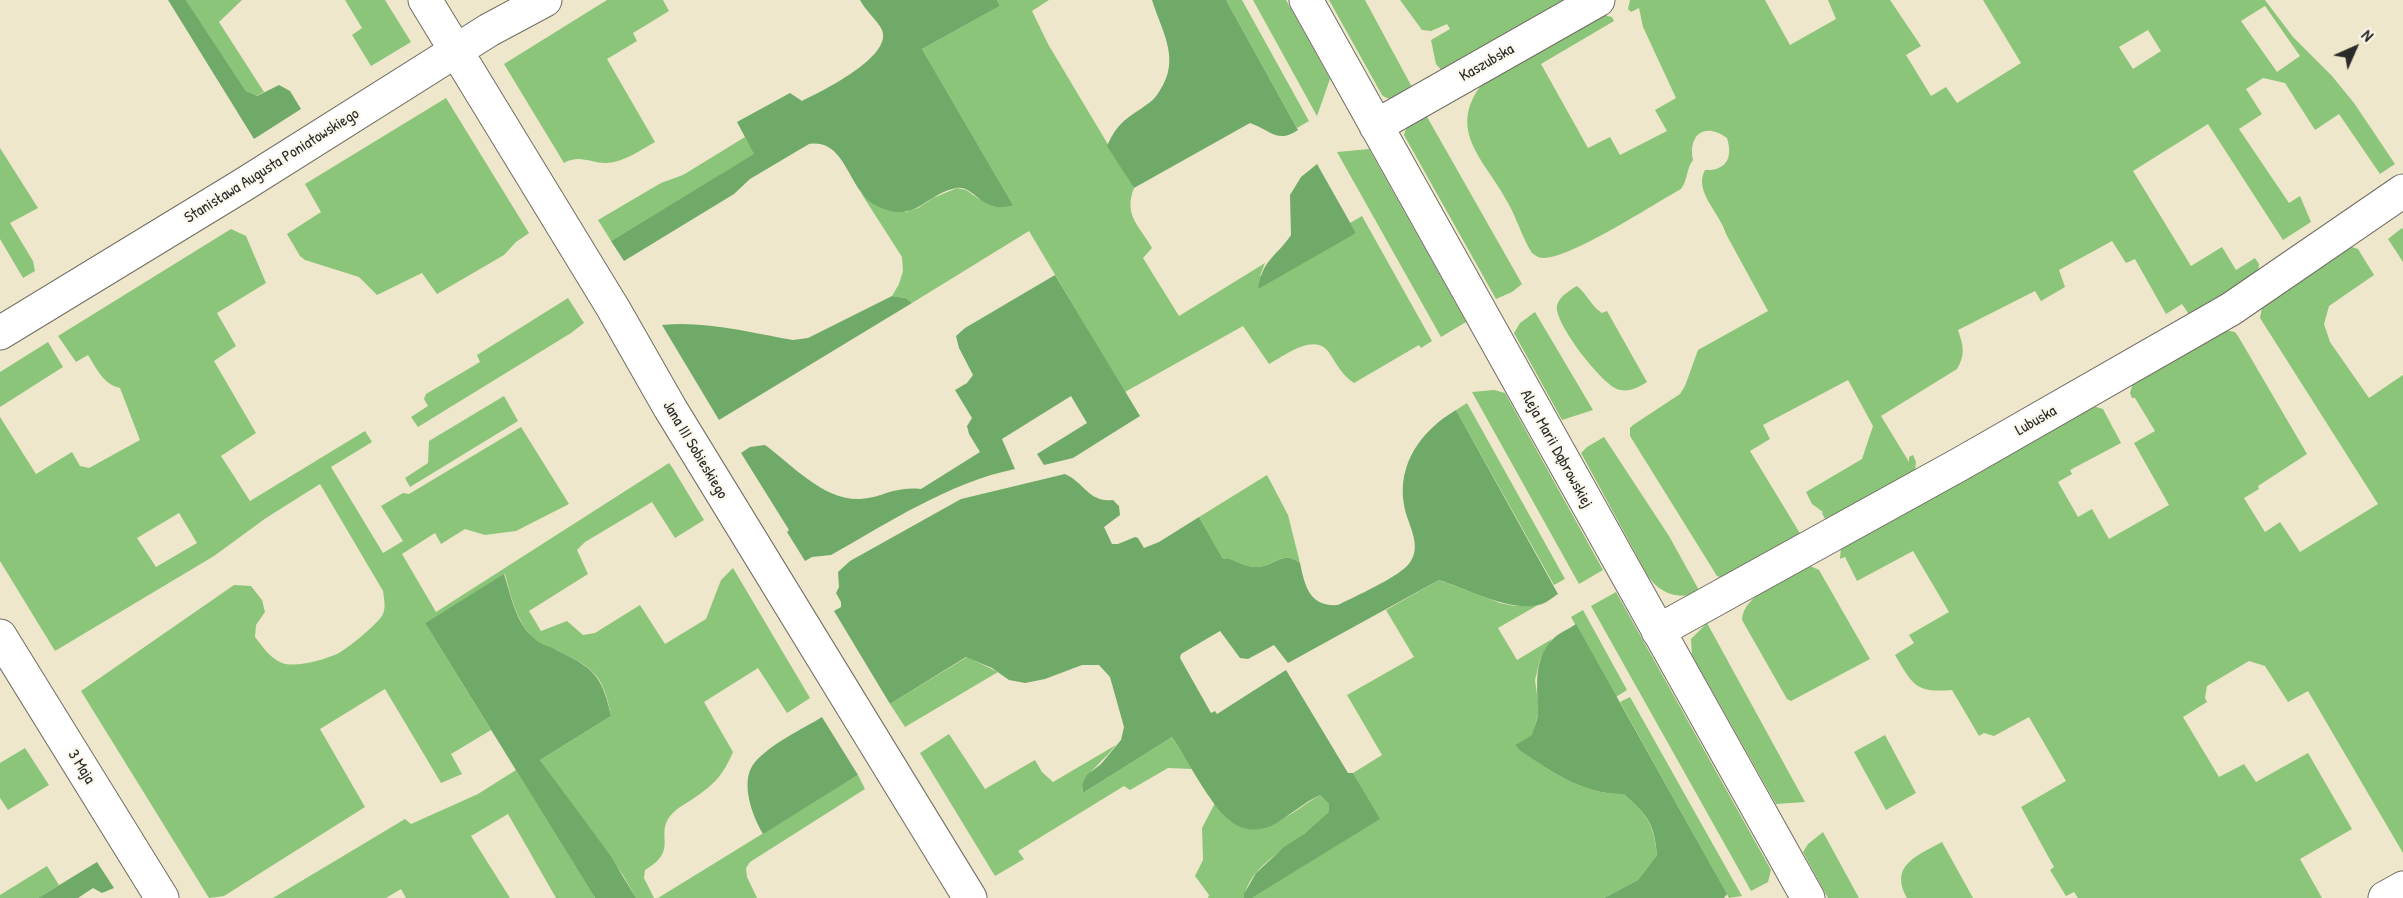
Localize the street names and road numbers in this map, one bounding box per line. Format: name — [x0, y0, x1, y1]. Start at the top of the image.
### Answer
street label: Kaszubska — [1456, 40, 1518, 86]
street label: Stanisława Augusta Poniatowskiego — [181, 104, 363, 228]
street label: Aleja Marii Dąbrowskiej — [1516, 387, 1596, 511]
street label: Jana III Sobieskiego — [658, 397, 732, 503]
street label: Lubuska — [2012, 402, 2060, 440]
street label: 3 Maja — [63, 746, 99, 788]

